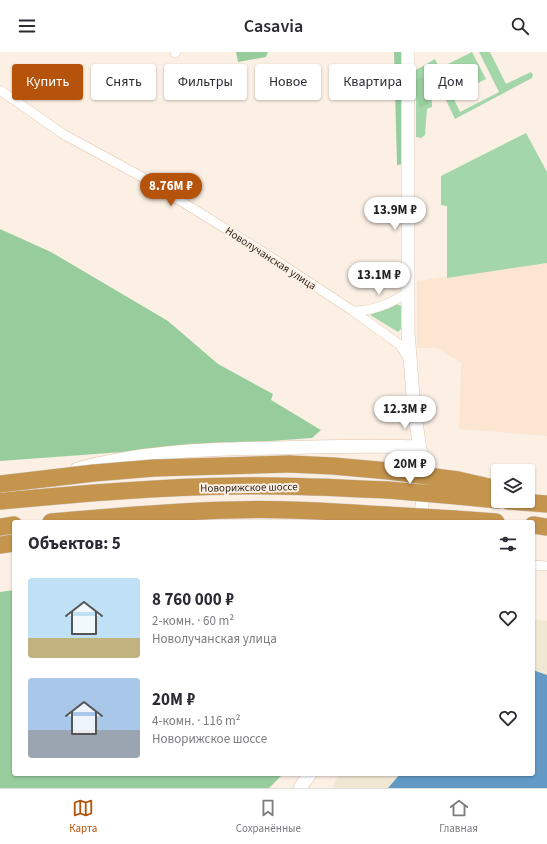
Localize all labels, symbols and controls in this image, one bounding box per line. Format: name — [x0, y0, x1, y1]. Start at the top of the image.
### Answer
text: Casavia — [244, 14, 303, 39]
icon: menu — [16, 15, 38, 37]
icon: search — [509, 15, 531, 37]
chip: Купить — [12, 64, 83, 100]
chip: Снять — [91, 64, 156, 100]
chip: Фильтры — [164, 64, 247, 100]
chip: Новое — [255, 64, 321, 100]
chip: Квартира — [329, 64, 416, 100]
chip: Дом — [424, 64, 478, 100]
pin: 8.76M ₽ — [134, 173, 208, 207]
text: 8.76M ₽ — [149, 177, 193, 195]
pin: 13.9M ₽ — [358, 197, 432, 231]
text: 13.9M ₽ — [373, 201, 417, 219]
street label: Новолучанская улица — [222, 223, 319, 293]
pin: 13.1M ₽ — [342, 262, 416, 296]
text: 13.1M ₽ — [357, 266, 401, 284]
pin: 12.3M ₽ — [368, 396, 442, 430]
text: 12.3M ₽ — [383, 400, 427, 418]
pin: 20M ₽ — [382, 451, 438, 485]
text: 20M ₽ — [393, 455, 427, 473]
map controls — [491, 464, 535, 508]
button: layers — [491, 464, 535, 508]
street label: Новорижское шоссе — [200, 479, 298, 496]
text: Объектов: 5 — [28, 532, 121, 556]
icon: filters — [497, 533, 519, 555]
text: 8 760 000 ₽ — [152, 588, 234, 612]
icon: home — [60, 594, 108, 642]
icon: heart — [497, 607, 519, 629]
text: 2-комн. · 60 m² — [152, 612, 234, 630]
text: Новолучанская улица — [152, 630, 277, 648]
text: 20M ₽ — [152, 688, 195, 712]
icon: home — [60, 694, 108, 742]
icon: heart — [497, 707, 519, 729]
text: 4-комн. · 116 m² — [152, 712, 241, 730]
text: Новорижское шоссе — [152, 730, 267, 748]
tab: Карта — [69, 797, 97, 836]
tab: Сохранённые — [236, 797, 301, 836]
tab: Главная — [439, 797, 478, 836]

